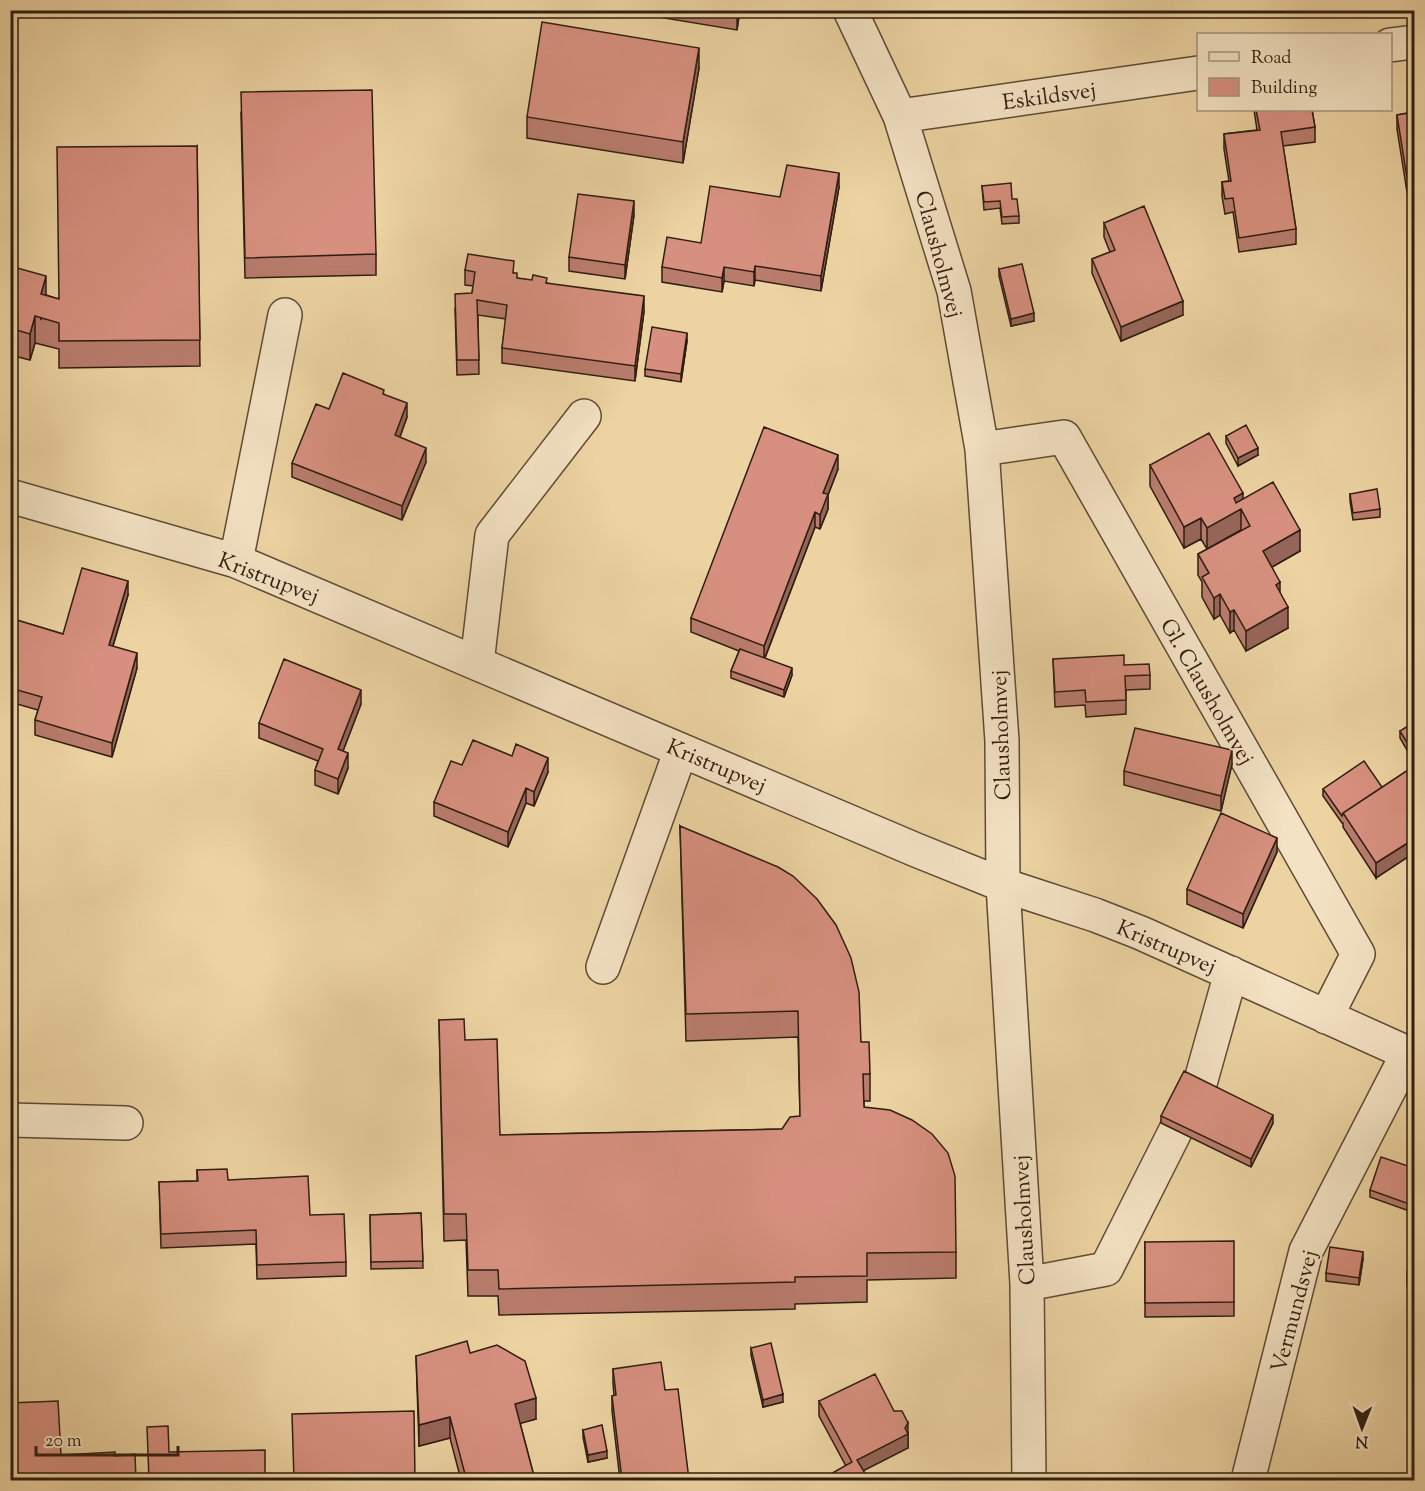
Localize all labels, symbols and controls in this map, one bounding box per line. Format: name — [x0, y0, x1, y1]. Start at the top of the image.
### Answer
legend — [1197, 33, 1392, 111]
text: Road — [1251, 46, 1291, 72]
street label: Eskildsvej — [1001, 76, 1098, 120]
text: Building — [1251, 76, 1317, 102]
street label: Clausholmvej — [905, 188, 969, 322]
street label: Kristrupvej — [213, 546, 323, 614]
street label: Gl. Clausholmvej — [1150, 613, 1260, 772]
street label: Clausholmvej — [985, 669, 1021, 801]
street label: Kristrupvej — [661, 732, 771, 803]
street label: Kristrupvej — [1111, 913, 1221, 984]
street label: Clausholmvej — [1007, 1154, 1045, 1286]
street label: Vermundsvej — [1264, 1247, 1328, 1377]
north arrow — [1332, 1398, 1392, 1458]
scale bar — [36, 1419, 178, 1457]
text: 20 m — [45, 1429, 82, 1455]
text: N — [1355, 1429, 1368, 1452]

